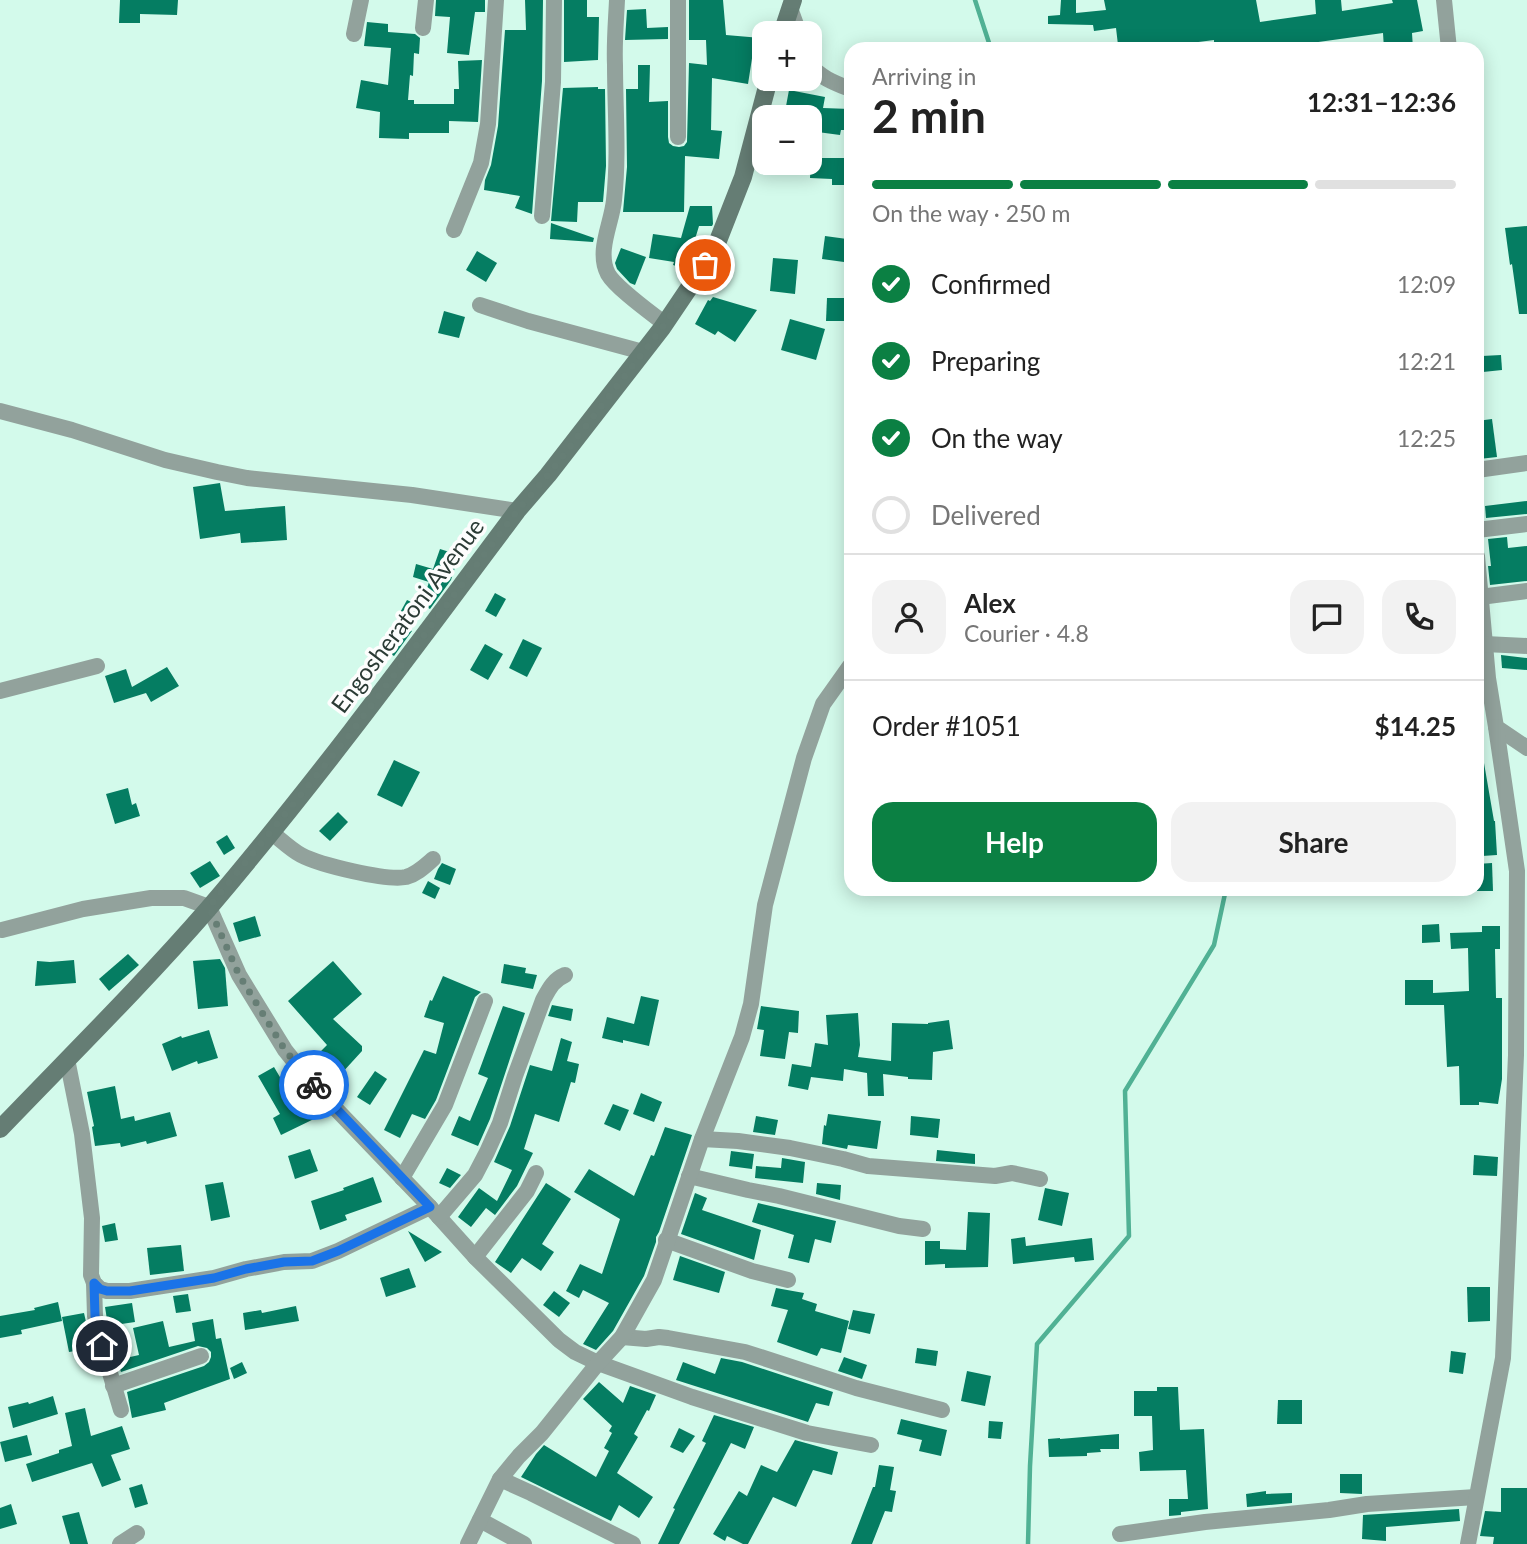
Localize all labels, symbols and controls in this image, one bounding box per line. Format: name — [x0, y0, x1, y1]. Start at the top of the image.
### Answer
map controls — [752, 21, 822, 175]
button: + — [752, 21, 822, 91]
text: Arriving in — [872, 62, 976, 90]
text: 12:31–12:36 — [1307, 86, 1456, 118]
text: 2 min — [872, 88, 986, 143]
button: − — [752, 105, 822, 175]
text: On the way · 250 m — [872, 199, 1071, 227]
pin — [675, 235, 735, 295]
icon: bag — [686, 246, 724, 284]
icon: check — [872, 265, 910, 303]
text: Confirmed — [931, 268, 1051, 300]
text: 12:09 — [1397, 270, 1456, 298]
icon: check — [872, 342, 910, 380]
text: Preparing — [931, 345, 1040, 377]
text: 12:21 — [1397, 347, 1456, 375]
icon: check — [872, 419, 910, 457]
text: On the way — [931, 422, 1063, 454]
text: 12:25 — [1397, 424, 1456, 452]
text: Delivered — [931, 499, 1041, 531]
street label: Engosheratoni Avenue — [324, 512, 489, 718]
button: person — [872, 580, 946, 654]
button: chat — [1290, 580, 1364, 654]
button: phone — [1382, 580, 1456, 654]
text: Alex — [964, 587, 1016, 619]
text: Courier · 4.8 — [964, 619, 1089, 647]
text: Order #1051 — [872, 710, 1021, 742]
text: $14.25 — [1374, 710, 1456, 742]
button: Help — [872, 802, 1157, 882]
button: Share — [1171, 802, 1456, 882]
courier — [279, 1050, 349, 1120]
icon: bike — [295, 1066, 333, 1104]
pin — [72, 1316, 132, 1376]
icon: home — [83, 1327, 121, 1365]

